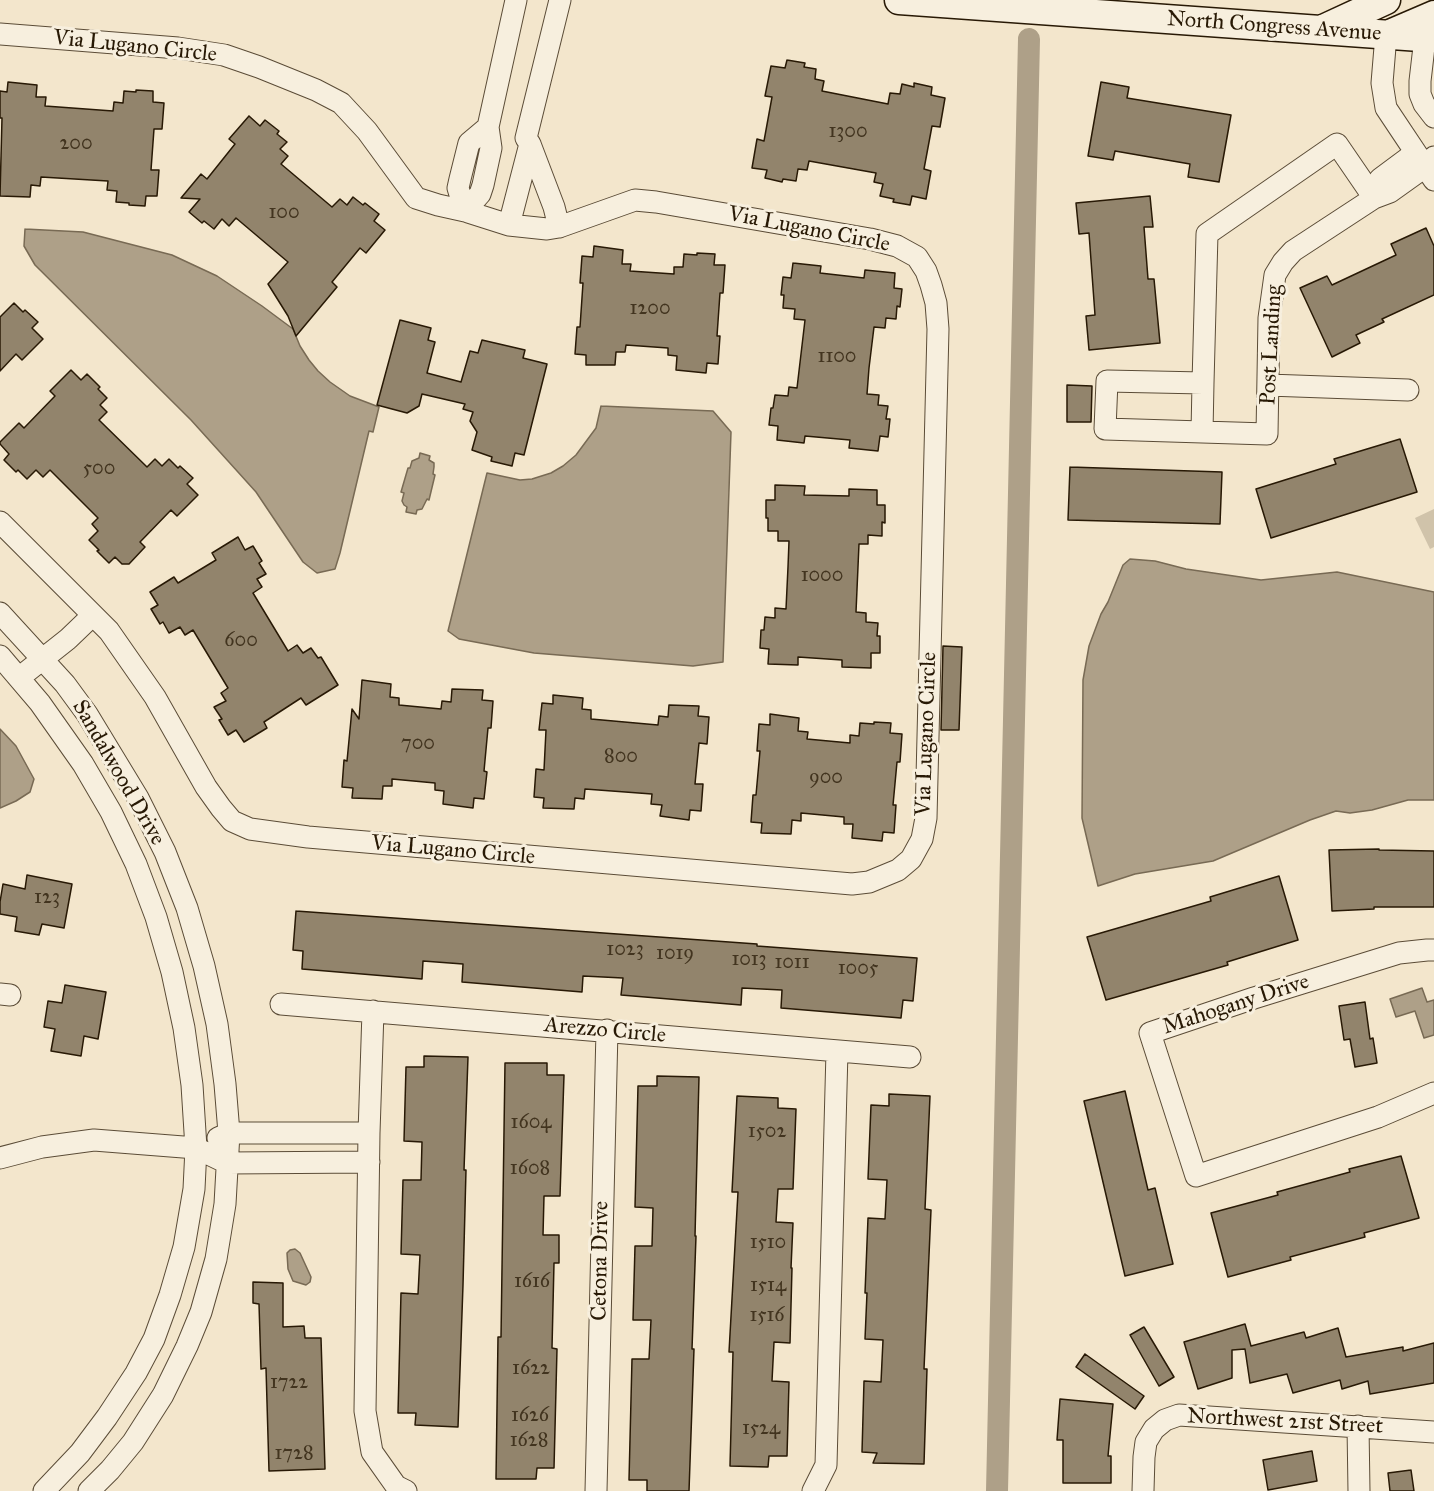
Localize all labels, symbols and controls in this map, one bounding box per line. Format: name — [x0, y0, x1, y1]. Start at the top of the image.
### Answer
street label: North Congress Avenue — [1166, 6, 1382, 48]
street label: Via Lugano Circle — [52, 25, 218, 69]
house number: 1300 — [828, 120, 868, 144]
house number: 200 — [59, 132, 93, 156]
house number: 100 — [268, 201, 300, 225]
street label: Via Lugano Circle — [726, 201, 892, 259]
street label: Post Landing — [1256, 284, 1288, 406]
house number: 1200 — [629, 297, 671, 321]
house number: 1100 — [818, 345, 856, 369]
house number: 500 — [83, 457, 115, 481]
house number: 1000 — [801, 564, 843, 588]
house number: 600 — [224, 629, 258, 653]
street label: Via Lugano Circle — [911, 651, 943, 817]
street label: Sandalwood Drive — [66, 696, 170, 850]
house number: 700 — [401, 732, 435, 756]
house number: 800 — [604, 745, 638, 769]
house number: 900 — [809, 766, 843, 790]
street label: Via Lugano Circle — [370, 831, 536, 871]
house number: 123 — [34, 886, 60, 910]
house number: 1023 — [606, 938, 644, 962]
house number: 1019 — [656, 942, 694, 966]
house number: 1013 — [731, 948, 767, 972]
house number: 1011 — [774, 951, 810, 975]
house number: 1005 — [838, 957, 878, 981]
street label: Mahogany Drive — [1159, 969, 1313, 1041]
street label: Arezzo Circle — [543, 1013, 667, 1049]
house number: 1604 — [511, 1111, 551, 1135]
house number: 1502 — [748, 1120, 786, 1144]
house number: 1608 — [510, 1157, 550, 1181]
street label: Cetona Drive — [587, 1201, 615, 1321]
house number: 1510 — [750, 1231, 786, 1255]
house number: 1616 — [514, 1270, 550, 1294]
house number: 1514 — [750, 1274, 786, 1298]
house number: 1516 — [749, 1304, 785, 1328]
house number: 1622 — [512, 1357, 550, 1381]
house number: 1722 — [270, 1371, 308, 1395]
house number: 1626 — [511, 1404, 549, 1428]
street label: Northwest 21st Street — [1186, 1404, 1384, 1440]
house number: 1524 — [742, 1417, 780, 1441]
house number: 1628 — [510, 1429, 548, 1453]
house number: 1728 — [274, 1442, 314, 1466]

